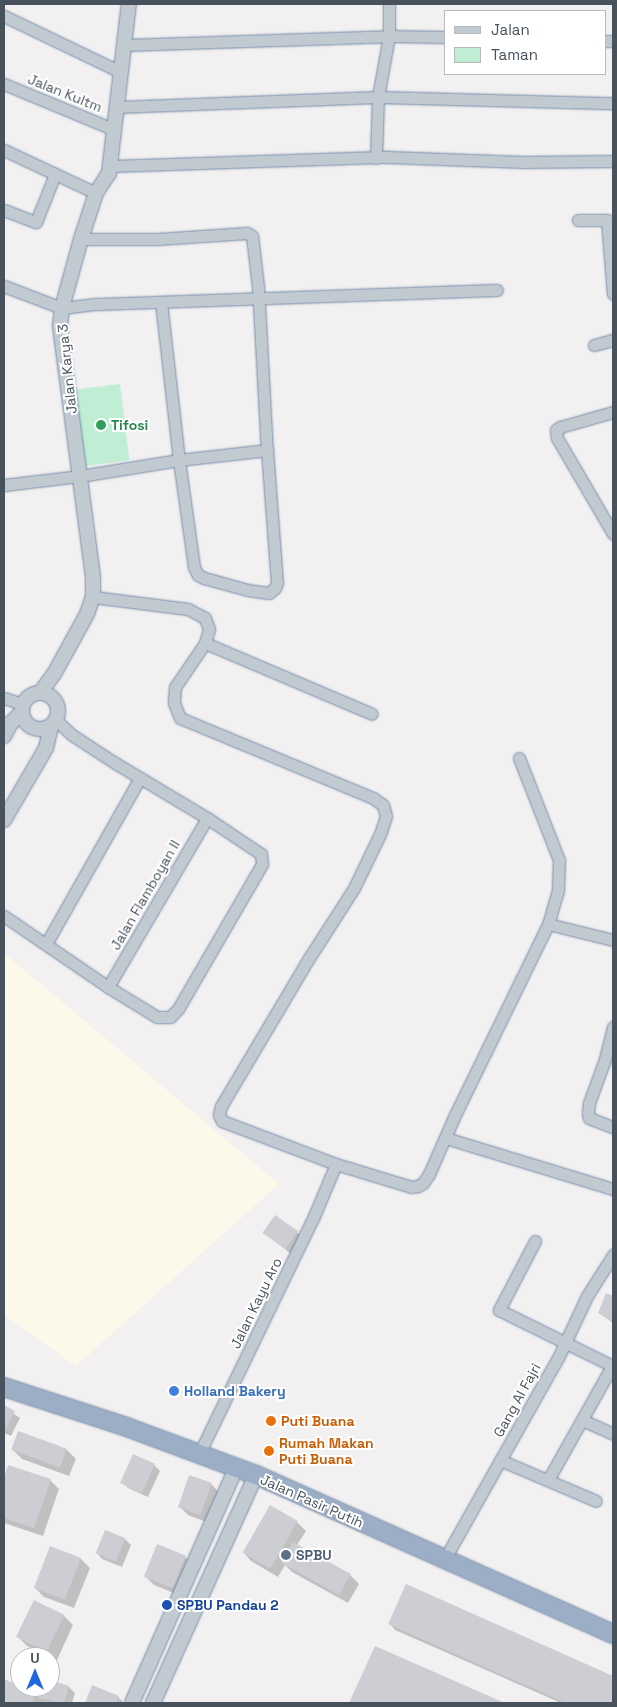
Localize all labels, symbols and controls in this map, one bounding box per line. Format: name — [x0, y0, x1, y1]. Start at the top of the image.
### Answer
legend — [444, 10, 607, 75]
text: Jalan — [491, 20, 530, 39]
text: Taman — [491, 45, 538, 64]
street label: Jalan Kultm — [25, 70, 105, 116]
street label: Jalan Karya 3 — [54, 323, 80, 415]
place label: Tifosi — [111, 417, 148, 433]
marker: Tifosi — [95, 419, 107, 431]
street label: Jalan Flamboyan II — [107, 837, 183, 953]
street label: Jalan Kayu Aro — [227, 1255, 285, 1351]
street label: Gang Al Fajri — [490, 1360, 544, 1440]
place label: Holland Bakery — [184, 1383, 286, 1399]
marker: Holland Bakery — [168, 1385, 180, 1397]
place label: Puti Buana — [281, 1413, 354, 1429]
marker: Puti Buana — [265, 1415, 277, 1427]
place label: Rumah Makan Puti Buana — [279, 1435, 374, 1468]
marker: Rumah Makan Puti Buana — [263, 1445, 275, 1457]
street label: Jalan Pasir Putih — [258, 1471, 366, 1531]
place label: SPBU — [296, 1547, 332, 1563]
marker: SPBU — [280, 1549, 292, 1561]
place label: SPBU Pandau 2 — [177, 1597, 278, 1613]
marker: SPBU Pandau 2 — [161, 1599, 173, 1611]
north arrow — [10, 1647, 60, 1697]
text: U — [30, 1649, 40, 1667]

